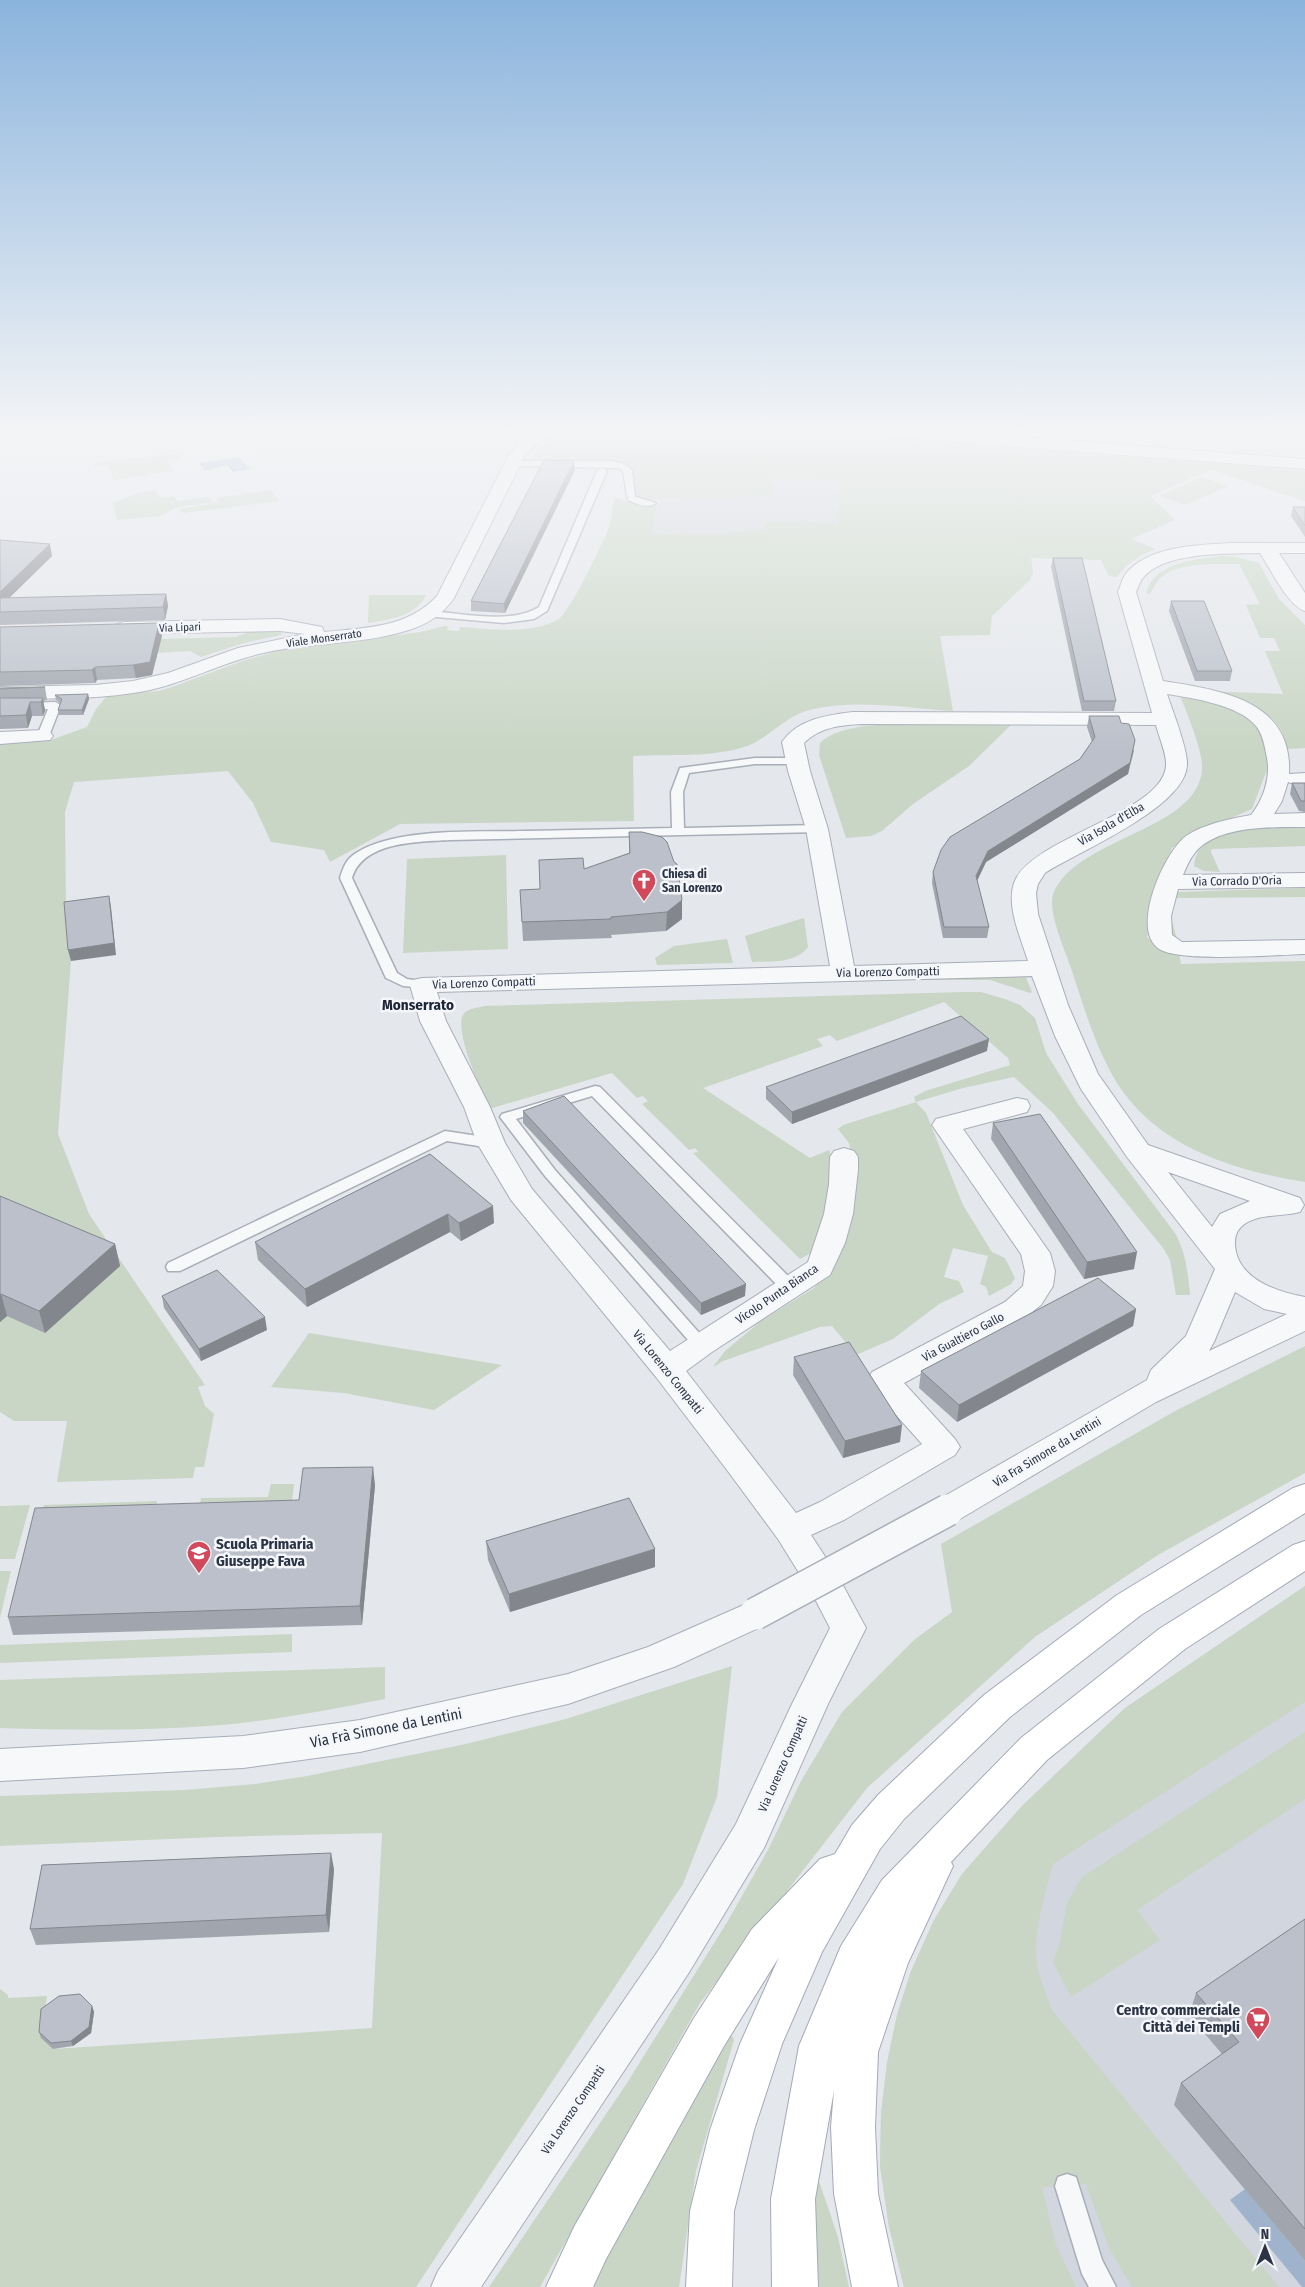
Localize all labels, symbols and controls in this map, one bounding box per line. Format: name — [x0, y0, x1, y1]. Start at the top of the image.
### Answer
street label: Via Lipari — [159, 620, 201, 635]
street label: Viale Monserrato — [286, 627, 363, 650]
street label: Via Isola d'Elba — [1075, 799, 1147, 849]
place label: Chiesa di San Lorenzo — [662, 867, 723, 895]
church icon: Chiesa di San Lorenzo — [631, 868, 657, 902]
street label: Via Corrado D'Oria — [1192, 873, 1282, 889]
street label: Via Lorenzo Compatti — [836, 964, 940, 980]
street label: Via Lorenzo Compatti — [432, 974, 536, 992]
district label: Monserrato — [382, 996, 454, 1014]
street label: Vicolo Punta Bianca — [733, 1261, 821, 1327]
street label: Via Gualtiero Gallo — [920, 1309, 1006, 1365]
street label: Via Lorenzo Compatti — [630, 1327, 706, 1417]
street label: Via Fra Simone da Lentini — [990, 1414, 1104, 1490]
place label: Scuola Primaria Giuseppe Fava — [216, 1535, 314, 1570]
school or university icon: Scuola Primaria Giuseppe Fava — [186, 1540, 212, 1574]
street label: Via Frà Simone da Lentini — [309, 1704, 463, 1752]
street label: Via Lorenzo Compatti — [756, 1714, 810, 1814]
place label: Centro commerciale Città dei Templi — [1116, 2001, 1240, 2036]
supermarket icon: Centro commerciale Città dei Templi — [1245, 2006, 1271, 2040]
street label: Via Lorenzo Compatti — [538, 2063, 608, 2157]
north arrow — [1240, 2222, 1290, 2272]
text: N — [1261, 2226, 1269, 2243]

